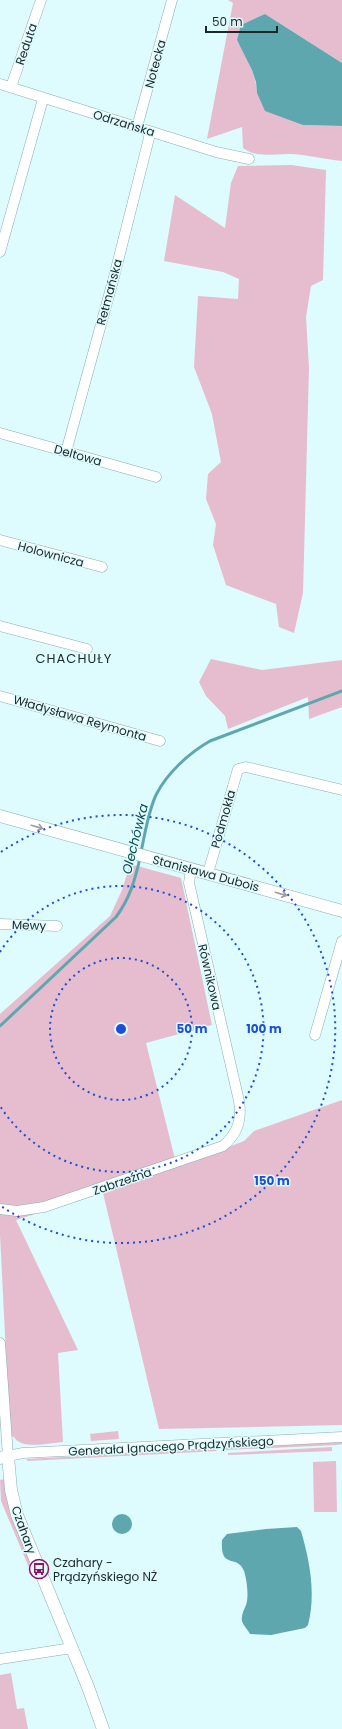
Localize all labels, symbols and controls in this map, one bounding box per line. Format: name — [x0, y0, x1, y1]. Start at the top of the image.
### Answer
scale bar — [206, 8, 277, 34]
text: 50 m — [212, 13, 243, 30]
street label: Reduta — [11, 21, 41, 67]
street label: Notecka — [140, 38, 170, 90]
street label: Odrzańska — [91, 106, 157, 140]
street label: Retmańska — [92, 257, 126, 327]
street label: Deltowa — [52, 440, 104, 470]
street label: Holownicza — [16, 537, 86, 571]
district label: CHACHUŁY — [36, 649, 112, 668]
street label: Władysława Reymonta — [11, 691, 149, 745]
street label: Podmokła — [207, 788, 239, 850]
water label: Olechówka — [117, 801, 153, 876]
one-way arrow — [31, 824, 44, 831]
street label: Stanisława Dubois — [151, 851, 261, 895]
one-way arrow — [275, 891, 288, 898]
street label: Mewy — [12, 916, 47, 934]
street label: Równikowa — [194, 942, 226, 1012]
text: 50 m — [177, 1020, 208, 1037]
text: 100 m — [246, 1020, 282, 1037]
centre of rings — [114, 1022, 128, 1036]
street label: Zabrzeźna — [90, 1163, 154, 1199]
text: 150 m — [254, 1172, 290, 1189]
street label: Generała Ignacego Prądzyńskiego — [68, 1432, 274, 1460]
street label: Czahary — [7, 1504, 41, 1557]
place label: Czahary - Prądzyńskiego NŻ — [53, 1554, 157, 1585]
bus stop icon: Czahary - Prądzyńskiego NŻ — [28, 1558, 50, 1580]

